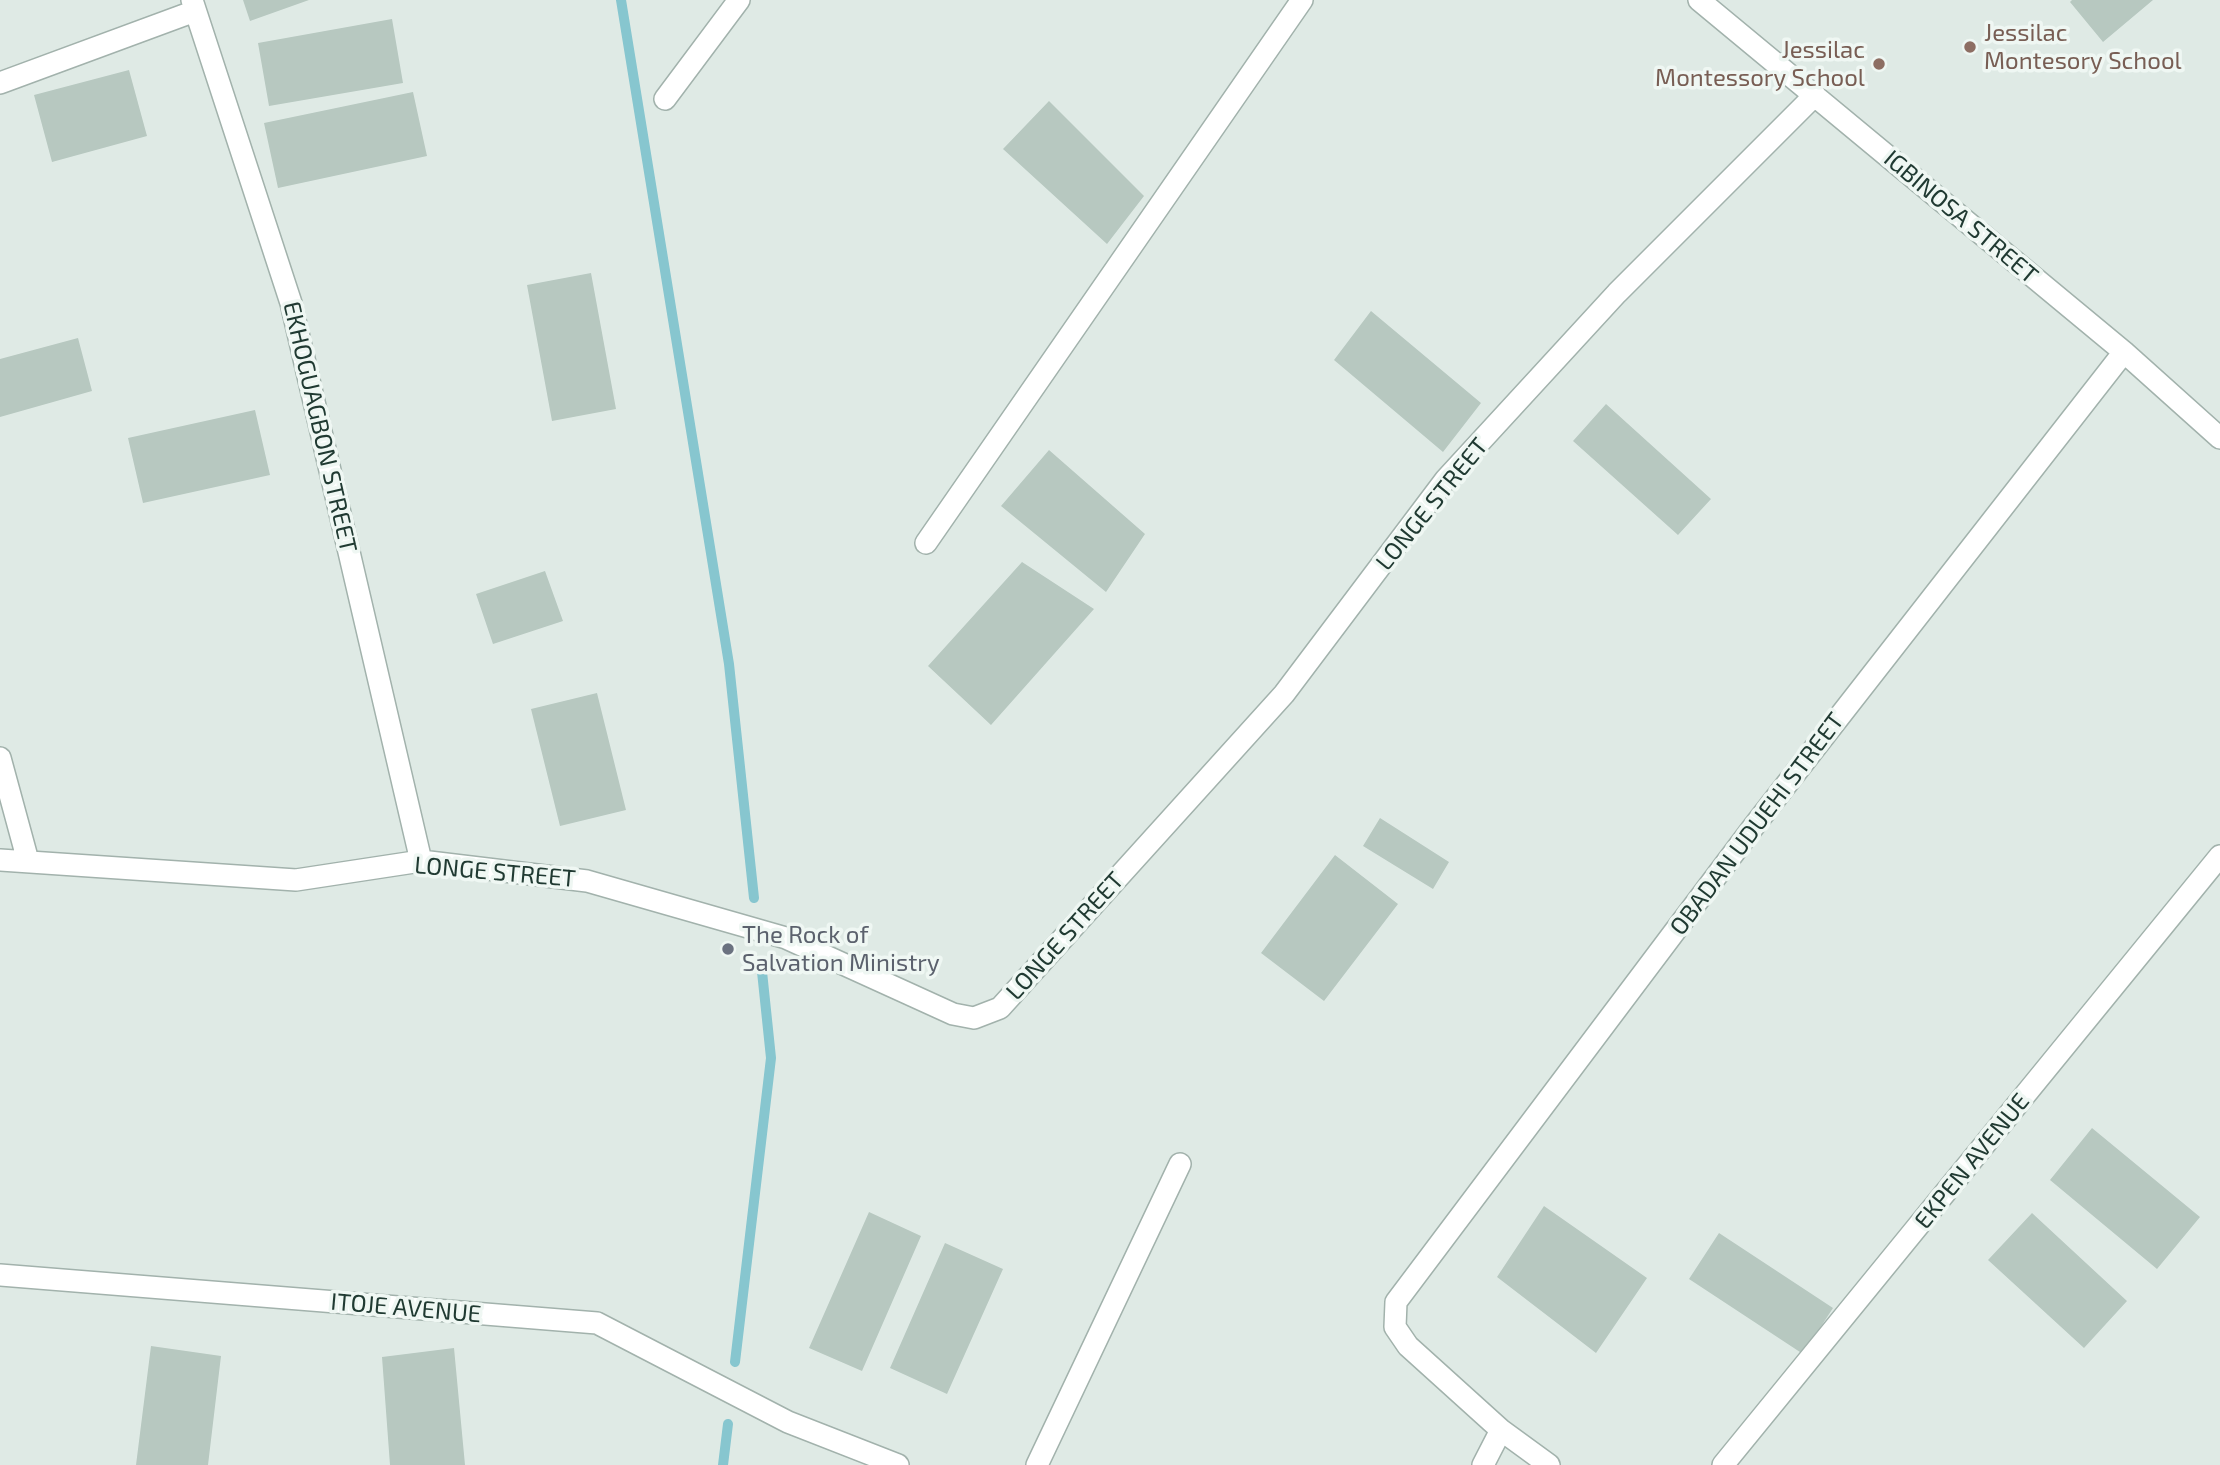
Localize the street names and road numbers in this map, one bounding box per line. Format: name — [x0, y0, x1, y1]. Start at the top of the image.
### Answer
street label: IGBINOSA STREET — [1878, 144, 2044, 290]
street label: EKHOGUAGBON STREET — [277, 299, 363, 555]
street label: LONGE STREET — [1370, 432, 1494, 576]
street label: OBADAN UDUEHI STREET — [1664, 707, 1850, 941]
street label: LONGE STREET — [413, 851, 577, 893]
street label: LONGE STREET — [1000, 866, 1130, 1006]
street label: EKPEN AVENUE — [1909, 1087, 2035, 1235]
street label: ITOJE AVENUE — [330, 1287, 482, 1329]

